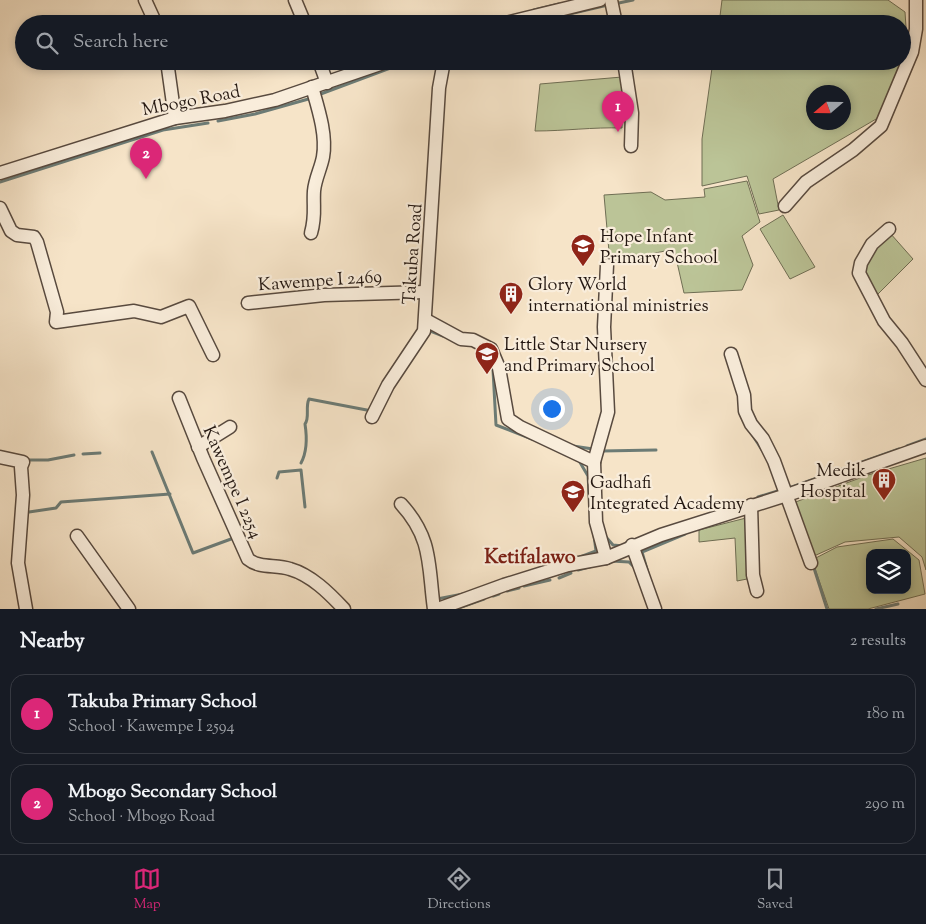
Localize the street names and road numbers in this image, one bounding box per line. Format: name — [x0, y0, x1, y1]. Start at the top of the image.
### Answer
street label: Mbogo Road — [140, 80, 243, 124]
street label: Takuba Road — [397, 203, 431, 306]
street label: Kawempe I 2469 — [257, 265, 383, 299]
street label: Kawempe I 2254 — [195, 422, 268, 543]

